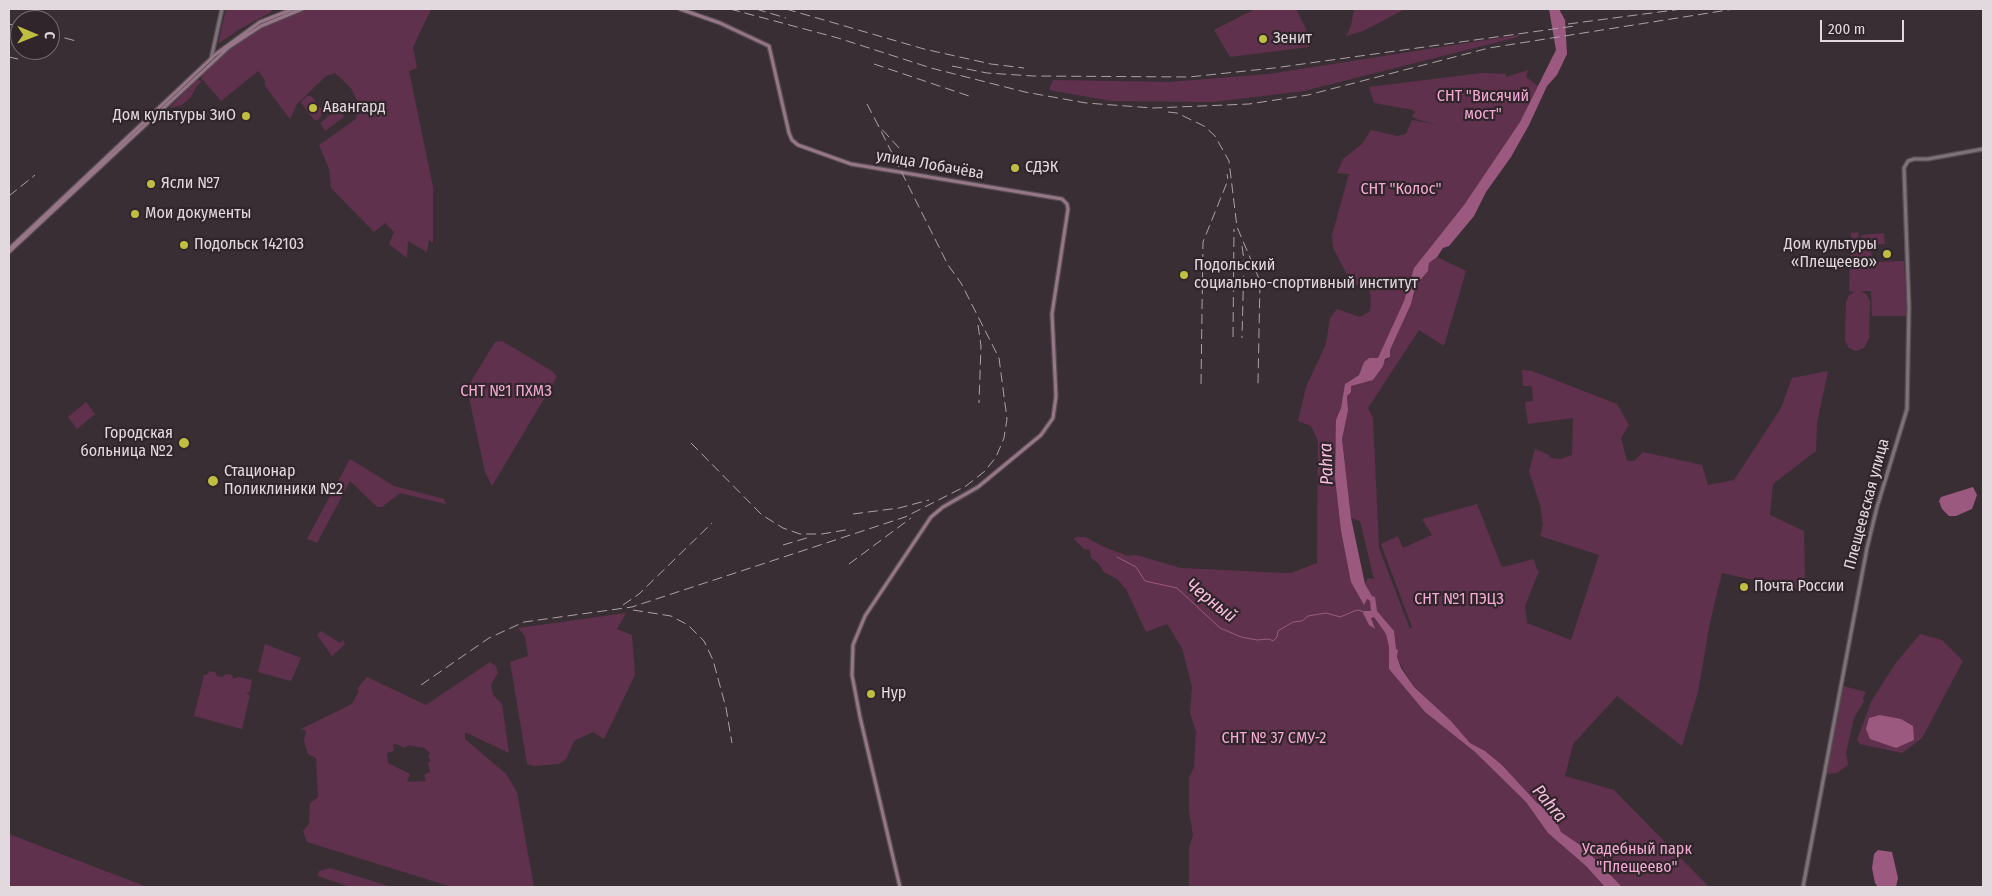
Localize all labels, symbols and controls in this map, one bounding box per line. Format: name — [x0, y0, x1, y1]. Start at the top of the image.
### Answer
north arrow — [10, 10, 60, 60]
scale bar — [1822, 10, 1906, 42]
text: 200 m — [1828, 20, 1865, 38]
place label: Зенит — [1273, 29, 1312, 49]
text: С — [41, 31, 58, 39]
marker: Зенит — [1257, 33, 1269, 45]
park label: СНТ "Висячий мост" — [1437, 87, 1529, 125]
place label: Авангард — [323, 98, 386, 118]
marker: Авангард — [307, 102, 319, 114]
place label: Дом культуры ЗиО — [113, 106, 236, 126]
marker: Дом культуры ЗиО — [240, 110, 252, 122]
street label: улица Лобачёва — [875, 146, 985, 184]
place label: СДЭК — [1025, 158, 1058, 178]
marker: СДЭК — [1009, 162, 1021, 174]
place label: Ясли №7 — [161, 174, 220, 194]
marker: Ясли №7 — [145, 178, 157, 190]
park label: СНТ "Колос" — [1360, 180, 1442, 200]
place label: Мои документы — [145, 204, 251, 224]
marker: Мои документы — [129, 208, 141, 220]
place label: Подольск 142103 — [194, 235, 304, 255]
place label: Дом культуры «Плещеево» — [1784, 235, 1877, 273]
marker: Подольск 142103 — [178, 239, 190, 251]
marker: Дом культуры «Плещеево» — [1881, 248, 1893, 260]
place label: Подольский социально-спортивный институт — [1194, 256, 1418, 294]
marker: Подольский социально-спортивный институт — [1178, 269, 1190, 281]
park label: СНТ №1 ПХМЗ — [460, 382, 552, 402]
place label: Городская больница №2 — [80, 424, 173, 462]
marker: Городская больница №2 — [177, 436, 191, 450]
street label: Плещеевская улица — [1840, 436, 1894, 572]
water label: Pahra — [1315, 442, 1339, 486]
place label: Стационар Поликлиники №2 — [224, 462, 343, 500]
marker: Стационар Поликлиники №2 — [206, 474, 220, 488]
water label: Черный — [1181, 574, 1241, 628]
place label: Почта России — [1754, 577, 1844, 597]
marker: Почта России — [1738, 581, 1750, 593]
park label: СНТ №1 ПЭЦЗ — [1414, 590, 1504, 610]
place label: Нур — [881, 684, 906, 704]
marker: Нур — [865, 688, 877, 700]
park label: СНТ № 37 СМУ-2 — [1222, 729, 1326, 749]
water label: Pahra — [1527, 781, 1571, 827]
park label: Усадебный парк "Плещеево" — [1582, 840, 1692, 878]

